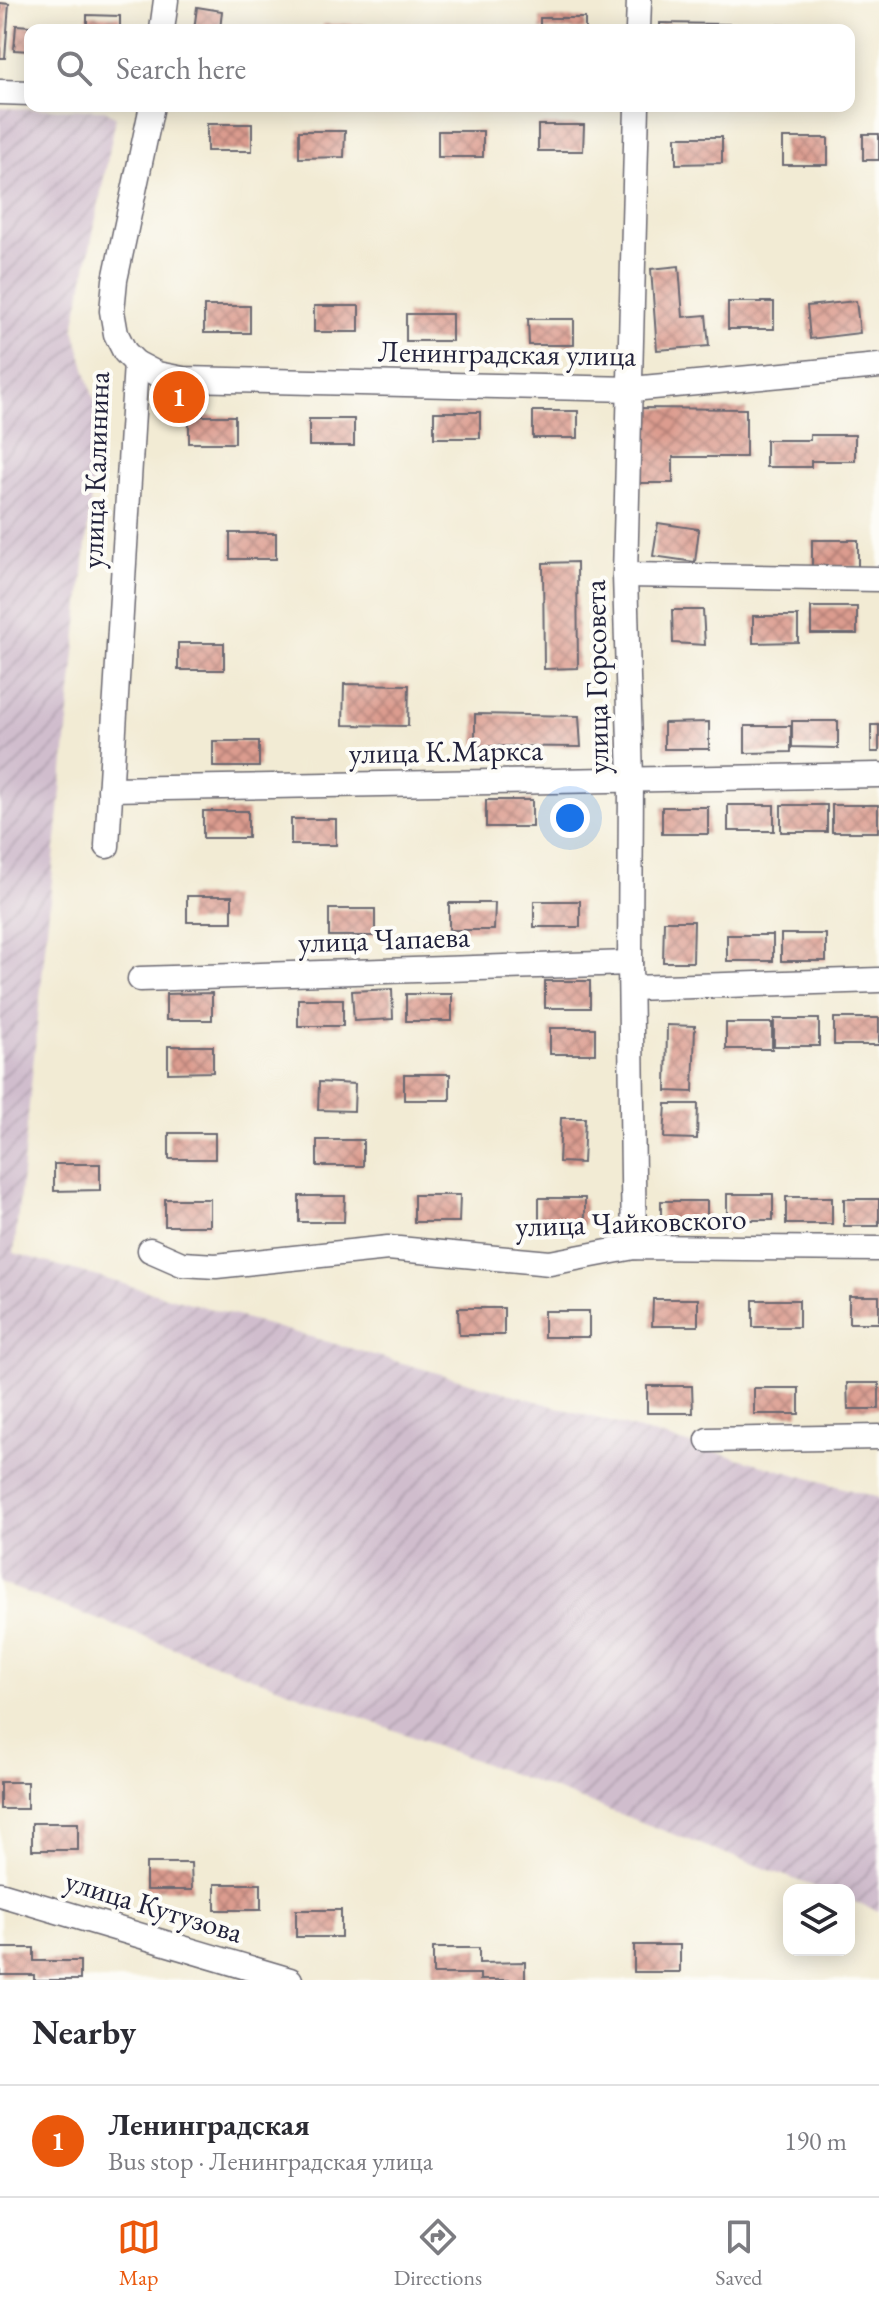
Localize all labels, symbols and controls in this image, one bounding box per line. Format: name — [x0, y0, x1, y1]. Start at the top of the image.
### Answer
search box — [24, 24, 855, 112]
icon: search — [52, 46, 96, 90]
text: Search here — [116, 49, 246, 88]
street label: Ленинградская улица — [377, 331, 637, 375]
pin: 1 — [153, 367, 205, 427]
street label: улица Калинина — [72, 371, 118, 569]
street label: улица Горсовета — [575, 579, 617, 775]
street label: улица К.Маркса — [349, 730, 543, 772]
your location — [550, 798, 590, 838]
street label: улица Чапаева — [297, 917, 471, 961]
street label: улица Чайковского — [515, 1198, 747, 1246]
street label: улица Кутузова — [60, 1860, 248, 1952]
map controls — [783, 1884, 855, 1956]
button: layers — [783, 1884, 855, 1956]
text: Nearby — [32, 2010, 136, 2054]
text: Ленинградская — [108, 2105, 310, 2144]
text: 1 — [51, 2124, 65, 2158]
text: 190 m — [784, 2124, 847, 2158]
text: Bus stop · Ленинградская улица — [108, 2144, 433, 2178]
tab: Map — [117, 2215, 161, 2292]
tab: Directions — [394, 2215, 482, 2292]
tab: Saved — [715, 2215, 762, 2292]

